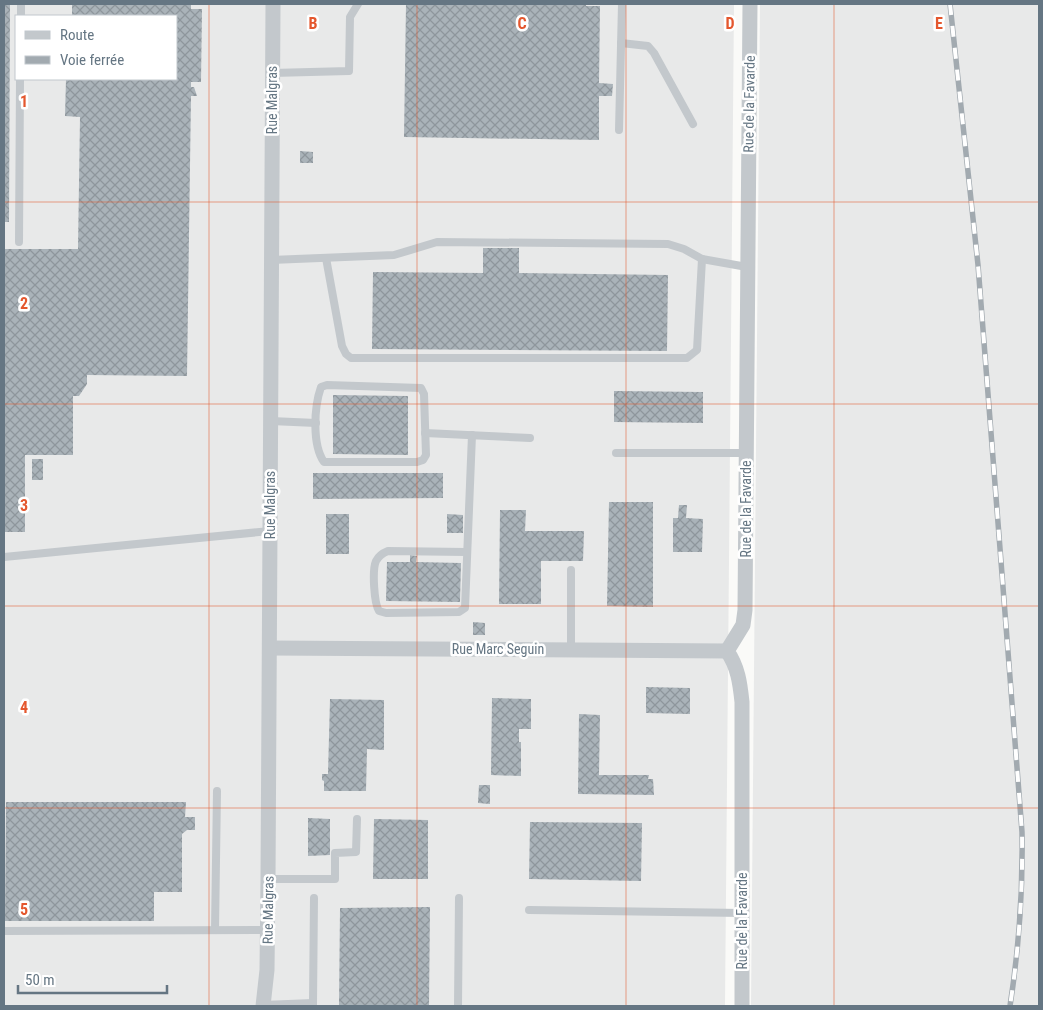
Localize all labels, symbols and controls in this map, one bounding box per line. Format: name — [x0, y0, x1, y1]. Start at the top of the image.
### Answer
text: B — [309, 14, 318, 33]
text: C — [517, 14, 527, 33]
text: D — [725, 14, 735, 33]
text: E — [935, 14, 943, 33]
legend — [15, 15, 178, 80]
text: Route — [60, 26, 94, 44]
text: Voie ferrée — [60, 51, 124, 69]
street label: Rue de la Favarde — [740, 55, 758, 153]
street label: Rue Malgras — [264, 66, 280, 134]
text: 1 — [20, 92, 28, 111]
text: 2 — [20, 294, 28, 313]
street label: Rue de la Favarde — [738, 460, 754, 558]
street label: Rue Malgras — [262, 471, 278, 539]
text: 3 — [20, 496, 28, 515]
street label: Rue Marc Seguin — [452, 641, 544, 657]
text: 4 — [20, 698, 28, 717]
street label: Rue de la Favarde — [734, 872, 750, 970]
street label: Rue Malgras — [259, 876, 277, 944]
text: 5 — [20, 900, 28, 919]
scale bar — [18, 962, 166, 994]
text: 50 m — [25, 971, 55, 989]

